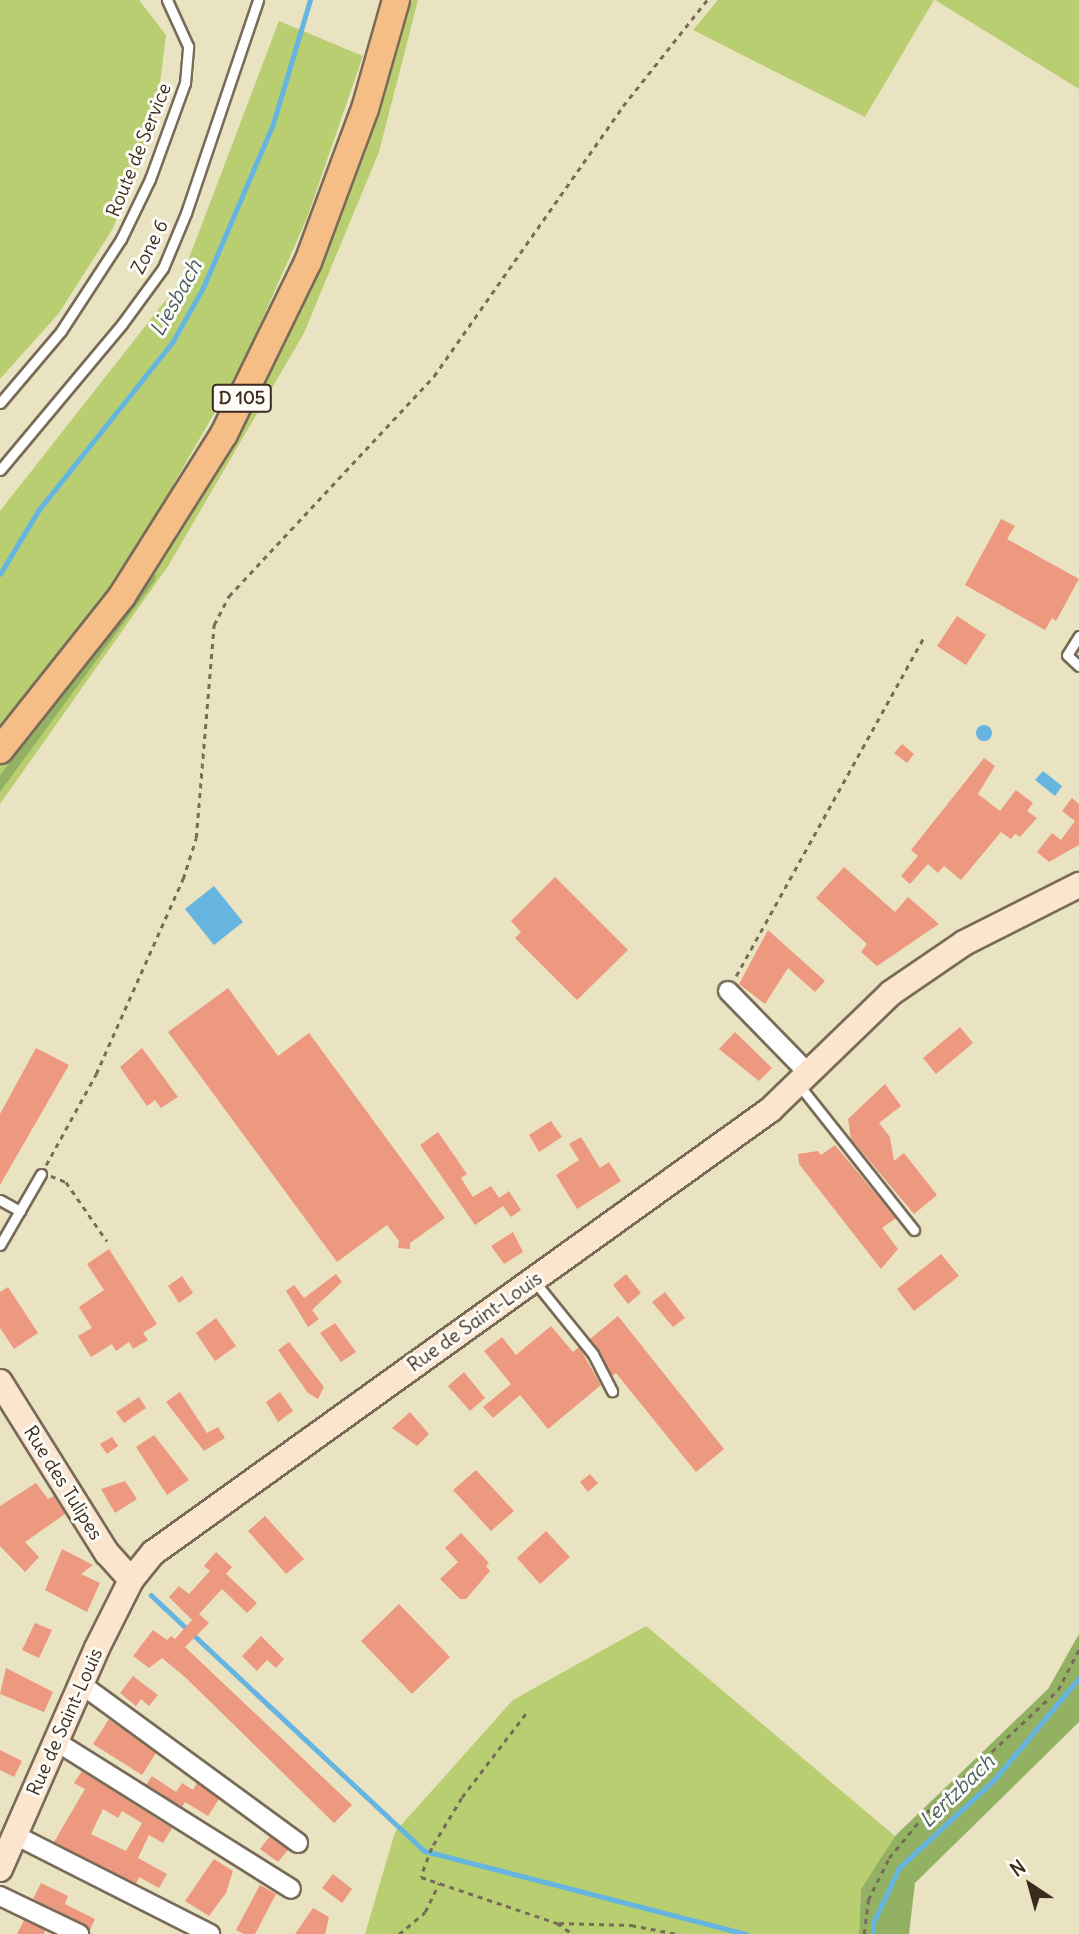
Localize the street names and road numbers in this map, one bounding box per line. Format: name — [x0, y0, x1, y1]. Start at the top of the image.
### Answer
street label: Route de Service — [102, 80, 176, 220]
street label: Zone 6 — [127, 216, 173, 278]
road number: D 105 — [210, 384, 274, 412]
street label: Rue de Saint-Louis — [403, 1267, 547, 1377]
street label: Rue des Tulipes — [19, 1422, 107, 1544]
street label: Rue de Saint-Louis — [22, 1645, 108, 1799]

